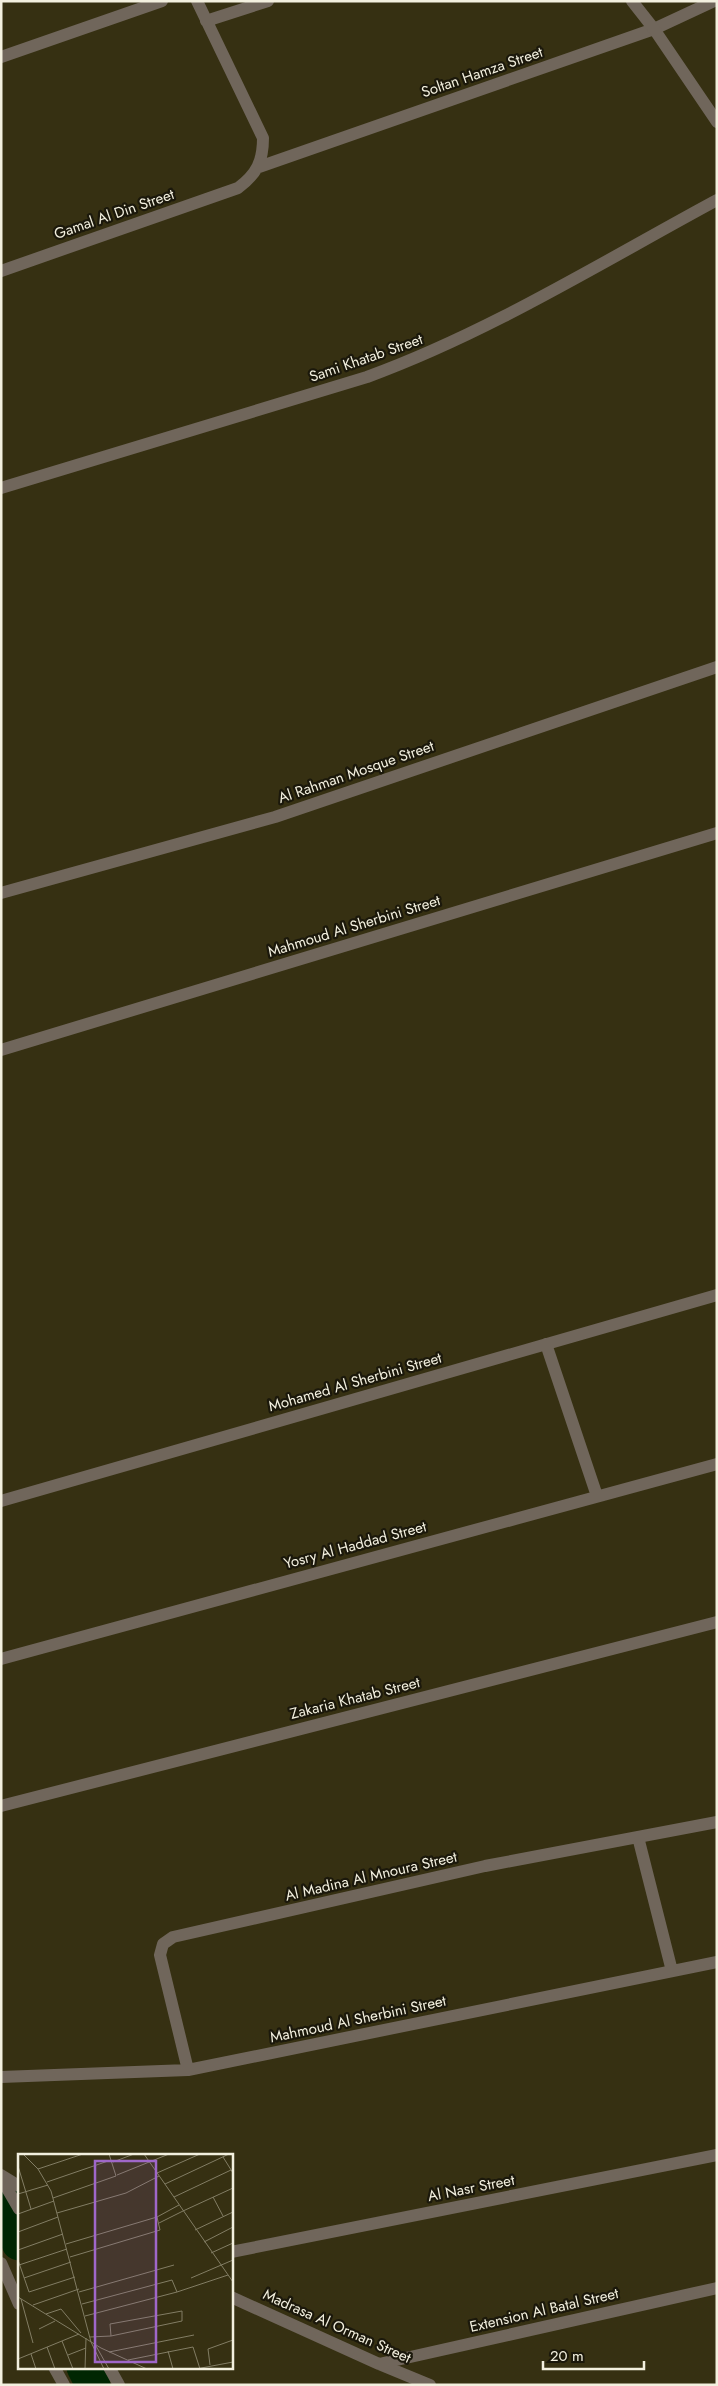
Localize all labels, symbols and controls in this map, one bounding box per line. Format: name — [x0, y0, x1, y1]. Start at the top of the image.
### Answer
street label: Soltan Hamza Street — [418, 41, 546, 103]
street label: Gamal Al Din Street — [51, 183, 177, 245]
street label: Sami Khatab Street — [306, 328, 426, 388]
street label: Al Rahman Mosque Street — [275, 735, 437, 809]
street label: Mahmoud Al Sherbini Street — [265, 889, 443, 963]
street label: Mohamed Al Sherbini Street — [266, 1347, 445, 1417]
street label: Yosry Al Haddad Street — [281, 1515, 429, 1575]
street label: Zakaria Khatab Street — [288, 1671, 423, 1725]
street label: Al Madina Al Mnoura Street — [283, 1845, 460, 1906]
street label: Mahmoud Al Sherbini Street — [268, 1990, 448, 2048]
inset map — [18, 2154, 232, 2368]
street label: Al Nasr Street — [426, 2169, 517, 2207]
street label: Extension Al Batal Street — [467, 2282, 621, 2338]
street label: Madrasa Al Orman Street — [259, 2283, 415, 2369]
scale bar — [543, 2338, 644, 2370]
text: 20 m — [550, 2345, 584, 2367]

